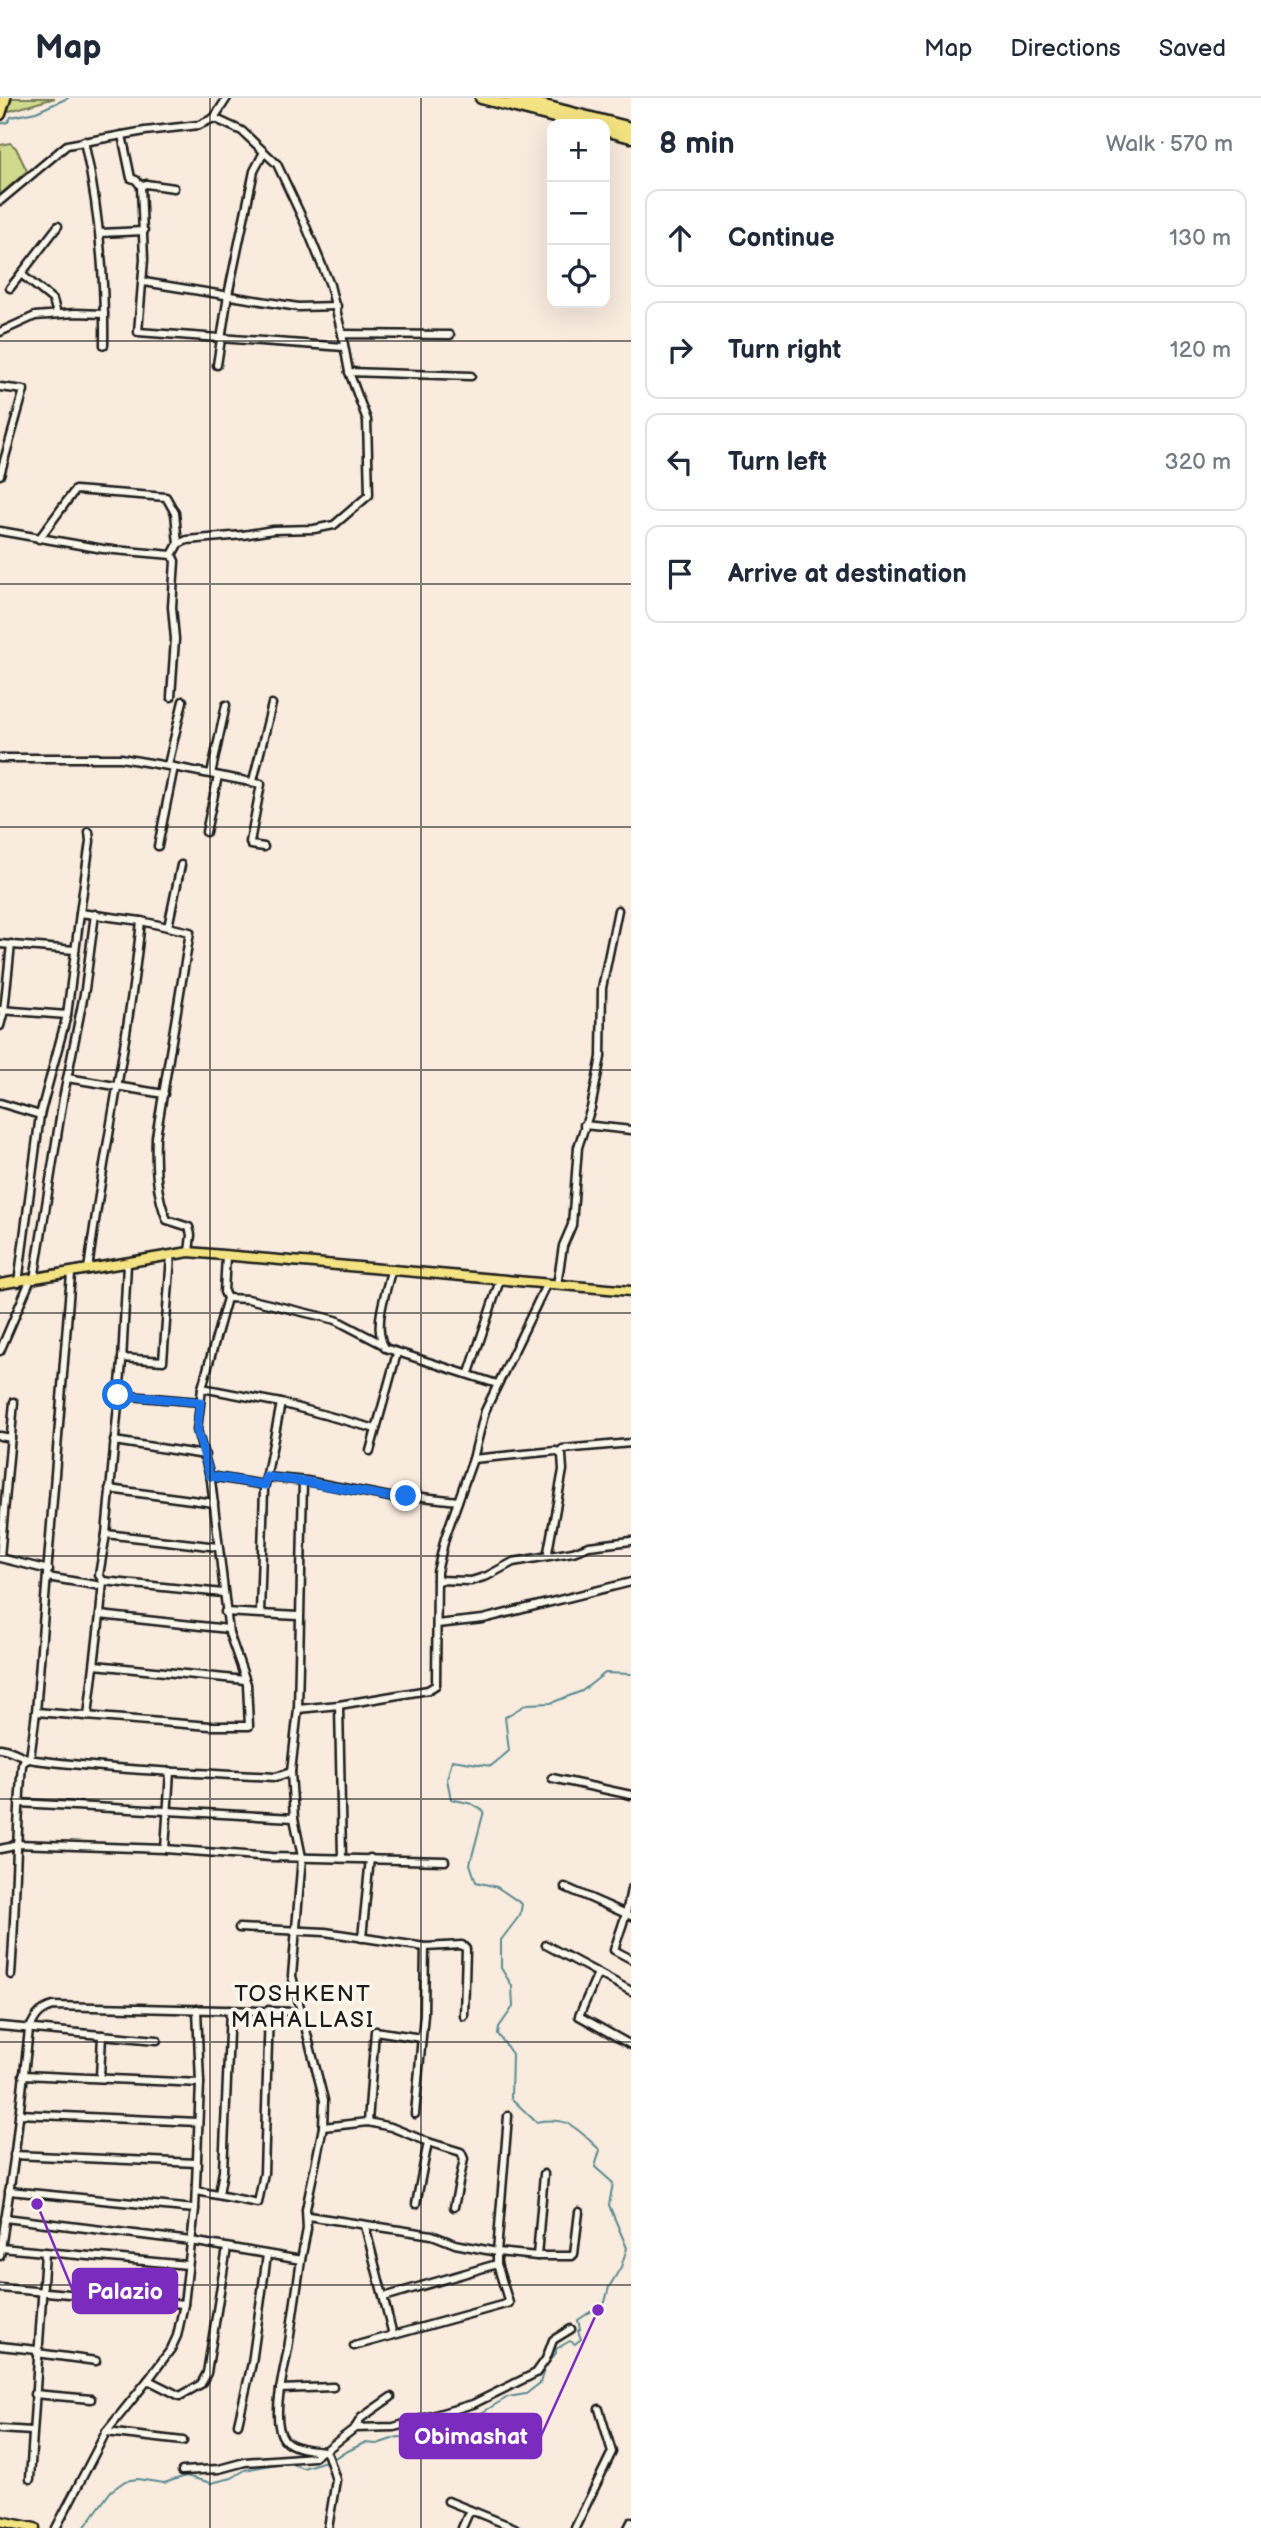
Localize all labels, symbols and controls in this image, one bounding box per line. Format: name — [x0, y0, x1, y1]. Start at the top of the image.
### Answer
text: Map — [35, 28, 101, 68]
text: Map — [924, 34, 972, 63]
text: Directions — [1010, 34, 1121, 63]
text: Saved — [1159, 34, 1226, 63]
map controls — [547, 119, 610, 308]
button: + — [547, 119, 610, 182]
text: 8 min — [659, 126, 735, 162]
text: Walk · 570 m — [1106, 130, 1233, 158]
button: − — [547, 182, 610, 245]
icon: ahead — [661, 219, 699, 257]
text: Continue — [728, 223, 835, 254]
text: 130 m — [1169, 224, 1231, 252]
button: locate — [547, 245, 610, 308]
icon: right — [661, 331, 699, 369]
text: Turn right — [728, 335, 841, 366]
text: 120 m — [1170, 336, 1231, 364]
icon: left — [661, 443, 699, 481]
text: Turn left — [728, 447, 827, 478]
text: 320 m — [1165, 448, 1231, 476]
icon: arrive — [661, 555, 699, 593]
text: Arrive at destination — [728, 559, 967, 590]
route start — [102, 1379, 133, 1410]
route end — [390, 1480, 421, 1511]
district label: TOSHKENT MAHALLASI — [231, 1980, 375, 2034]
callout: Palazio — [73, 2269, 177, 2313]
text: Palazio — [87, 2278, 163, 2306]
callout: Obimashat — [400, 2414, 541, 2458]
text: Obimashat — [414, 2423, 528, 2451]

